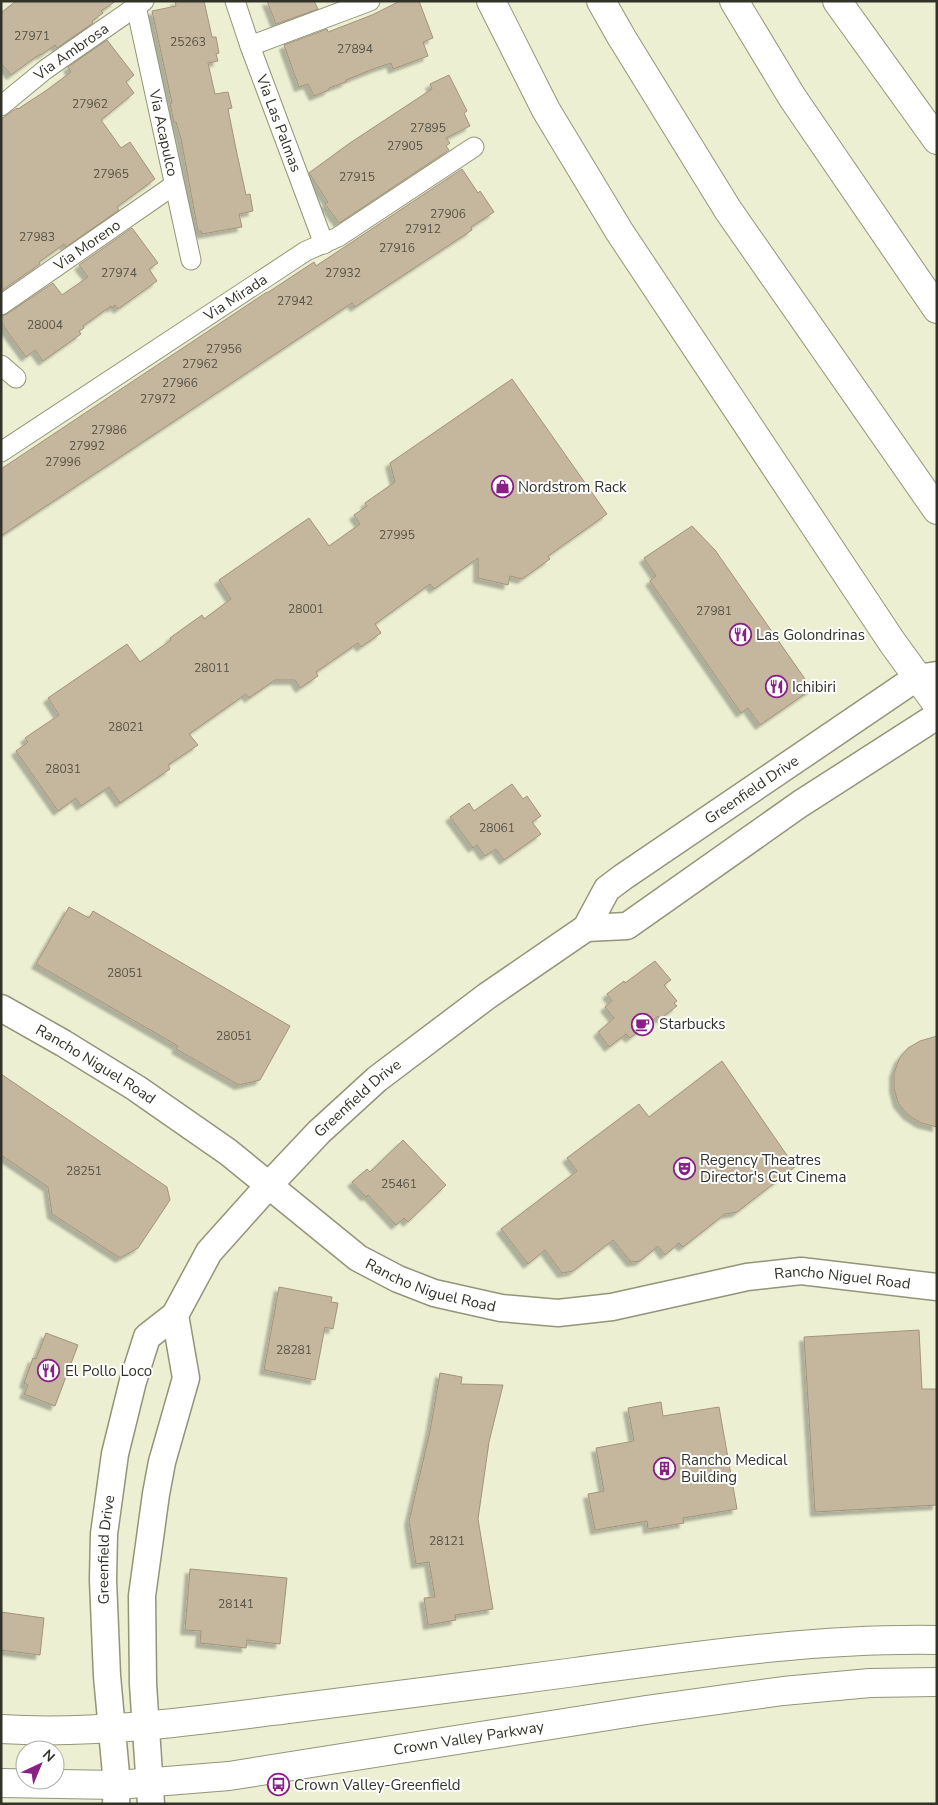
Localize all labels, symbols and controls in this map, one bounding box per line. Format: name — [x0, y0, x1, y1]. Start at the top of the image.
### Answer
street label: Via Ambrosa — [29, 18, 113, 85]
house number: 27971 — [14, 28, 50, 44]
house number: 25263 — [170, 34, 206, 50]
house number: 27894 — [337, 41, 373, 57]
street label: Via Las Palmas — [251, 71, 306, 175]
street label: Via Acapulco — [144, 87, 183, 178]
house number: 27962 — [72, 96, 108, 112]
house number: 27895 — [410, 120, 446, 136]
house number: 27905 — [387, 138, 423, 154]
house number: 27965 — [93, 166, 129, 182]
house number: 27915 — [339, 169, 375, 185]
house number: 27906 — [430, 206, 466, 222]
street label: Via Moreno — [49, 215, 125, 276]
house number: 27912 — [405, 221, 441, 237]
house number: 27983 — [19, 229, 55, 245]
house number: 27916 — [379, 240, 415, 256]
house number: 27974 — [101, 265, 137, 281]
house number: 27932 — [325, 265, 361, 281]
street label: Via Mirada — [199, 269, 271, 326]
house number: 27942 — [277, 293, 313, 309]
house number: 28004 — [27, 317, 63, 333]
house number: 27956 — [206, 341, 242, 357]
house number: 27962 — [182, 356, 218, 372]
house number: 27966 — [162, 375, 198, 391]
house number: 27972 — [140, 391, 176, 407]
house number: 27986 — [91, 422, 127, 438]
house number: 27992 — [69, 438, 105, 454]
house number: 27996 — [45, 454, 81, 470]
shop icon: Nordstrom Rack — [490, 475, 514, 499]
place label: Nordstrom Rack — [518, 477, 627, 497]
house number: 27995 — [379, 527, 415, 543]
house number: 28001 — [288, 601, 324, 617]
house number: 27981 — [696, 603, 732, 619]
restaurant icon: Las Golondrinas — [728, 623, 752, 647]
place label: Las Golondrinas — [756, 625, 865, 645]
house number: 28011 — [194, 660, 230, 676]
restaurant icon: Ichibiri — [764, 675, 788, 699]
place label: Ichibiri — [792, 677, 836, 697]
house number: 28021 — [108, 719, 144, 735]
street label: Greenfield Drive — [701, 751, 803, 829]
house number: 28031 — [45, 761, 81, 777]
house number: 28061 — [479, 820, 515, 836]
house number: 28051 — [107, 965, 143, 981]
cafe icon: Starbucks — [631, 1012, 655, 1036]
place label: Starbucks — [659, 1014, 725, 1034]
street label: Rancho Niguel Road — [32, 1020, 159, 1109]
house number: 28051 — [216, 1028, 252, 1044]
street label: Greenfield Drive — [310, 1054, 405, 1142]
place label: Regency Theatres Director's Cut Cinema — [700, 1150, 846, 1187]
theatre icon: Regency Theatres Director's Cut Cinema — [672, 1157, 696, 1181]
house number: 28251 — [66, 1163, 102, 1179]
house number: 25461 — [381, 1176, 417, 1192]
street label: Rancho Niguel Road — [362, 1254, 498, 1317]
street label: Rancho Niguel Road — [773, 1261, 912, 1294]
house number: 28281 — [276, 1342, 312, 1358]
restaurant icon: El Pollo Loco — [37, 1359, 61, 1383]
place label: El Pollo Loco — [65, 1361, 152, 1381]
place label: Rancho Medical Building — [681, 1450, 788, 1487]
building icon: Rancho Medical Building — [653, 1457, 677, 1481]
street label: Greenfield Drive — [93, 1494, 119, 1605]
house number: 28121 — [429, 1533, 465, 1549]
house number: 28141 — [218, 1596, 254, 1612]
street label: Crown Valley Parkway — [392, 1716, 546, 1760]
north arrow — [15, 1740, 65, 1790]
text: N — [38, 1746, 59, 1766]
bus stop icon: Crown Valley-Greenfield — [266, 1773, 290, 1797]
place label: Crown Valley-Greenfield — [294, 1775, 461, 1795]

